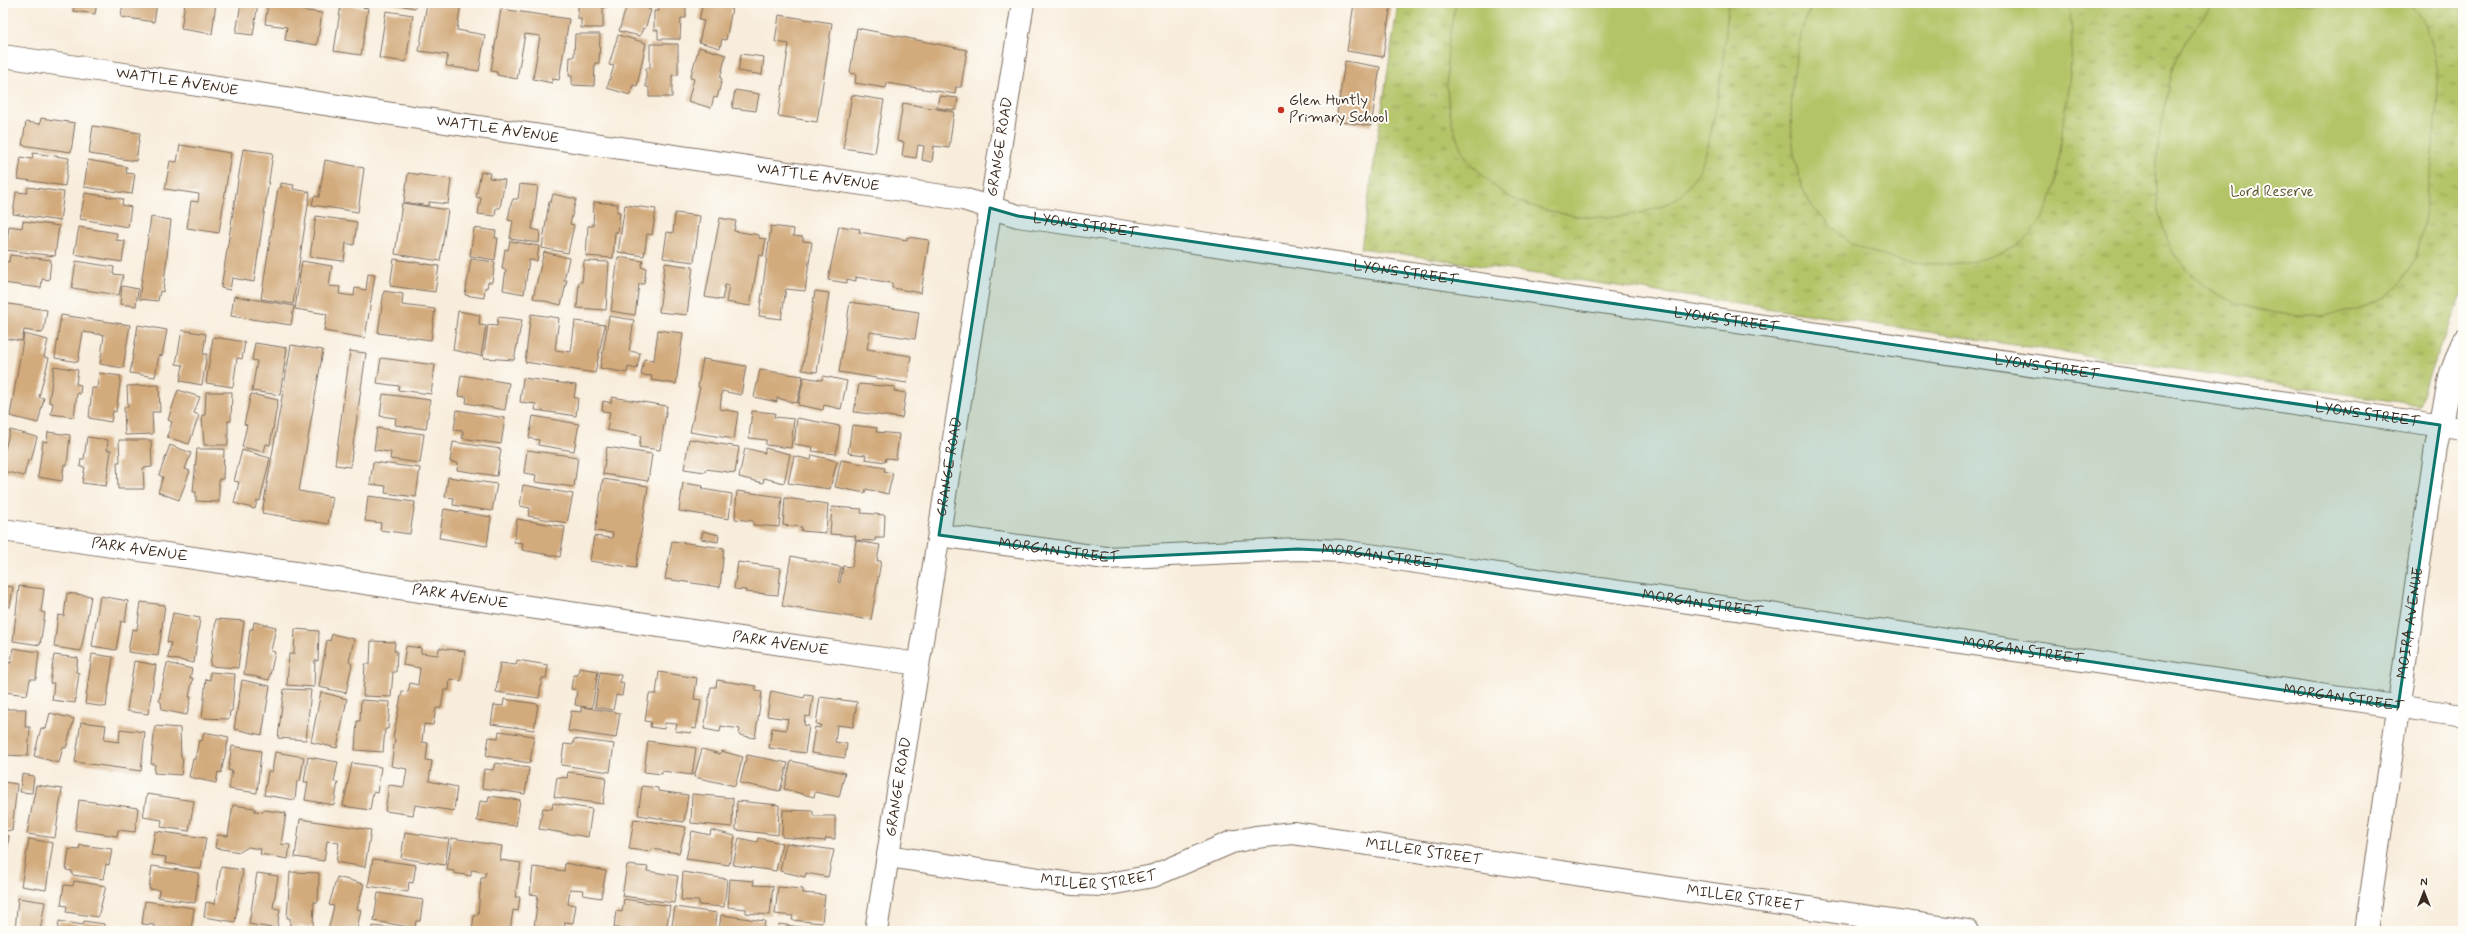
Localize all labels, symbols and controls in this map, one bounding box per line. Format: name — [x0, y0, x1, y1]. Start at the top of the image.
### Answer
street label: WATTLE AVENUE — [114, 63, 240, 101]
place label: Glen Huntly Primary School — [1289, 91, 1388, 128]
street label: GRANGE ROAD — [982, 95, 1018, 198]
marker: Glen Huntly Primary School — [1276, 105, 1286, 115]
street label: WATTLE AVENUE — [435, 111, 561, 149]
street label: WATTLE AVENUE — [755, 158, 881, 196]
park label: Lord Reserve — [2230, 182, 2314, 202]
street label: LYONS STREET — [1031, 208, 1140, 244]
street label: LYONS STREET — [1352, 256, 1460, 291]
street label: LYONS STREET — [1672, 303, 1781, 338]
street label: LYONS STREET — [1993, 350, 2101, 385]
street label: LYONS STREET — [2314, 397, 2422, 433]
street label: GRANGE ROAD — [932, 415, 967, 518]
street label: PARK AVENUE — [90, 533, 189, 567]
street label: MORGAN STREET — [997, 533, 1120, 568]
street label: MORGAN STREET — [1321, 540, 1444, 576]
street label: MOIRA AVENUE — [2393, 566, 2429, 680]
street label: PARK AVENUE — [411, 580, 510, 614]
street label: MORGAN STREET — [1641, 585, 1765, 623]
street label: PARK AVENUE — [731, 627, 831, 661]
street label: MORGAN STREET — [1961, 632, 2085, 670]
street label: MORGAN STREET — [2282, 680, 2406, 717]
street label: GRANGE ROAD — [881, 735, 917, 838]
street label: MILLER STREET — [1364, 834, 1484, 870]
street label: MILLER STREET — [1039, 865, 1159, 895]
north arrow — [2404, 872, 2444, 912]
text: N — [2420, 876, 2428, 890]
street label: MILLER STREET — [1685, 880, 1805, 917]

